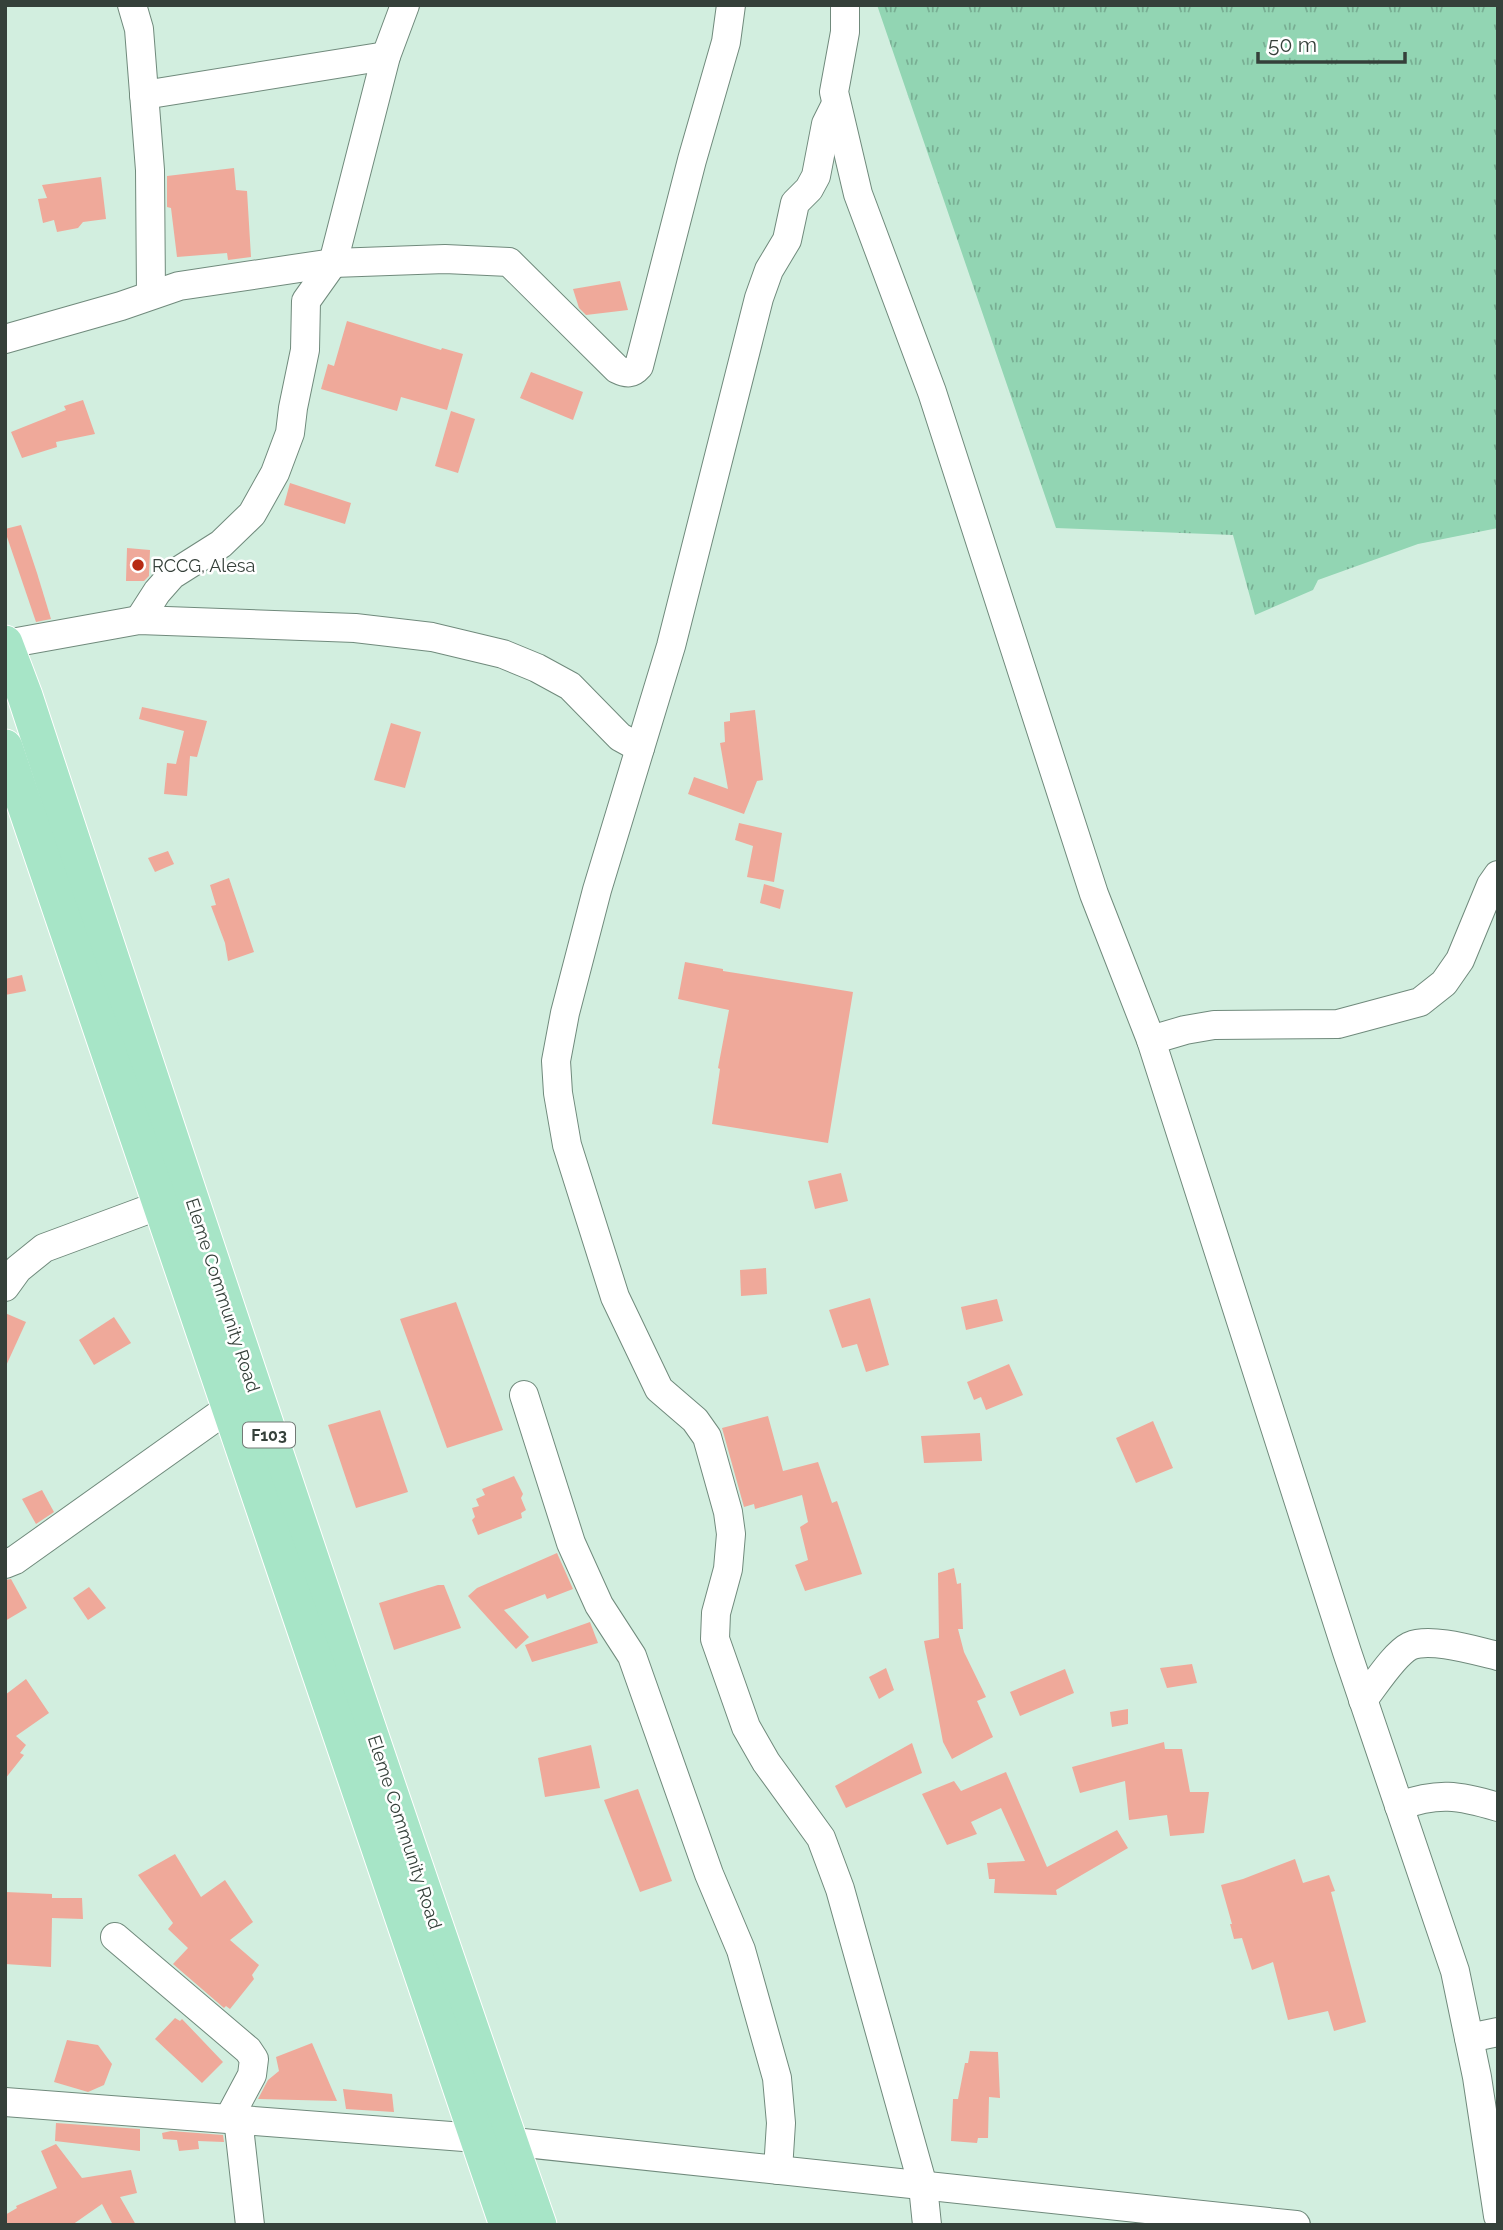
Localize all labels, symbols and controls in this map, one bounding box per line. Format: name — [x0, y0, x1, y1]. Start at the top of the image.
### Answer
scale bar — [1258, 21, 1405, 65]
text: 50 m — [1268, 32, 1317, 57]
place label: RCCG, Alesa — [152, 555, 255, 576]
marker: RCCG, Alesa — [130, 557, 146, 573]
street label: Eleme Community Road — [182, 1195, 264, 1395]
road number: F103 — [243, 1422, 295, 1448]
street label: Eleme Community Road — [364, 1732, 446, 1932]

